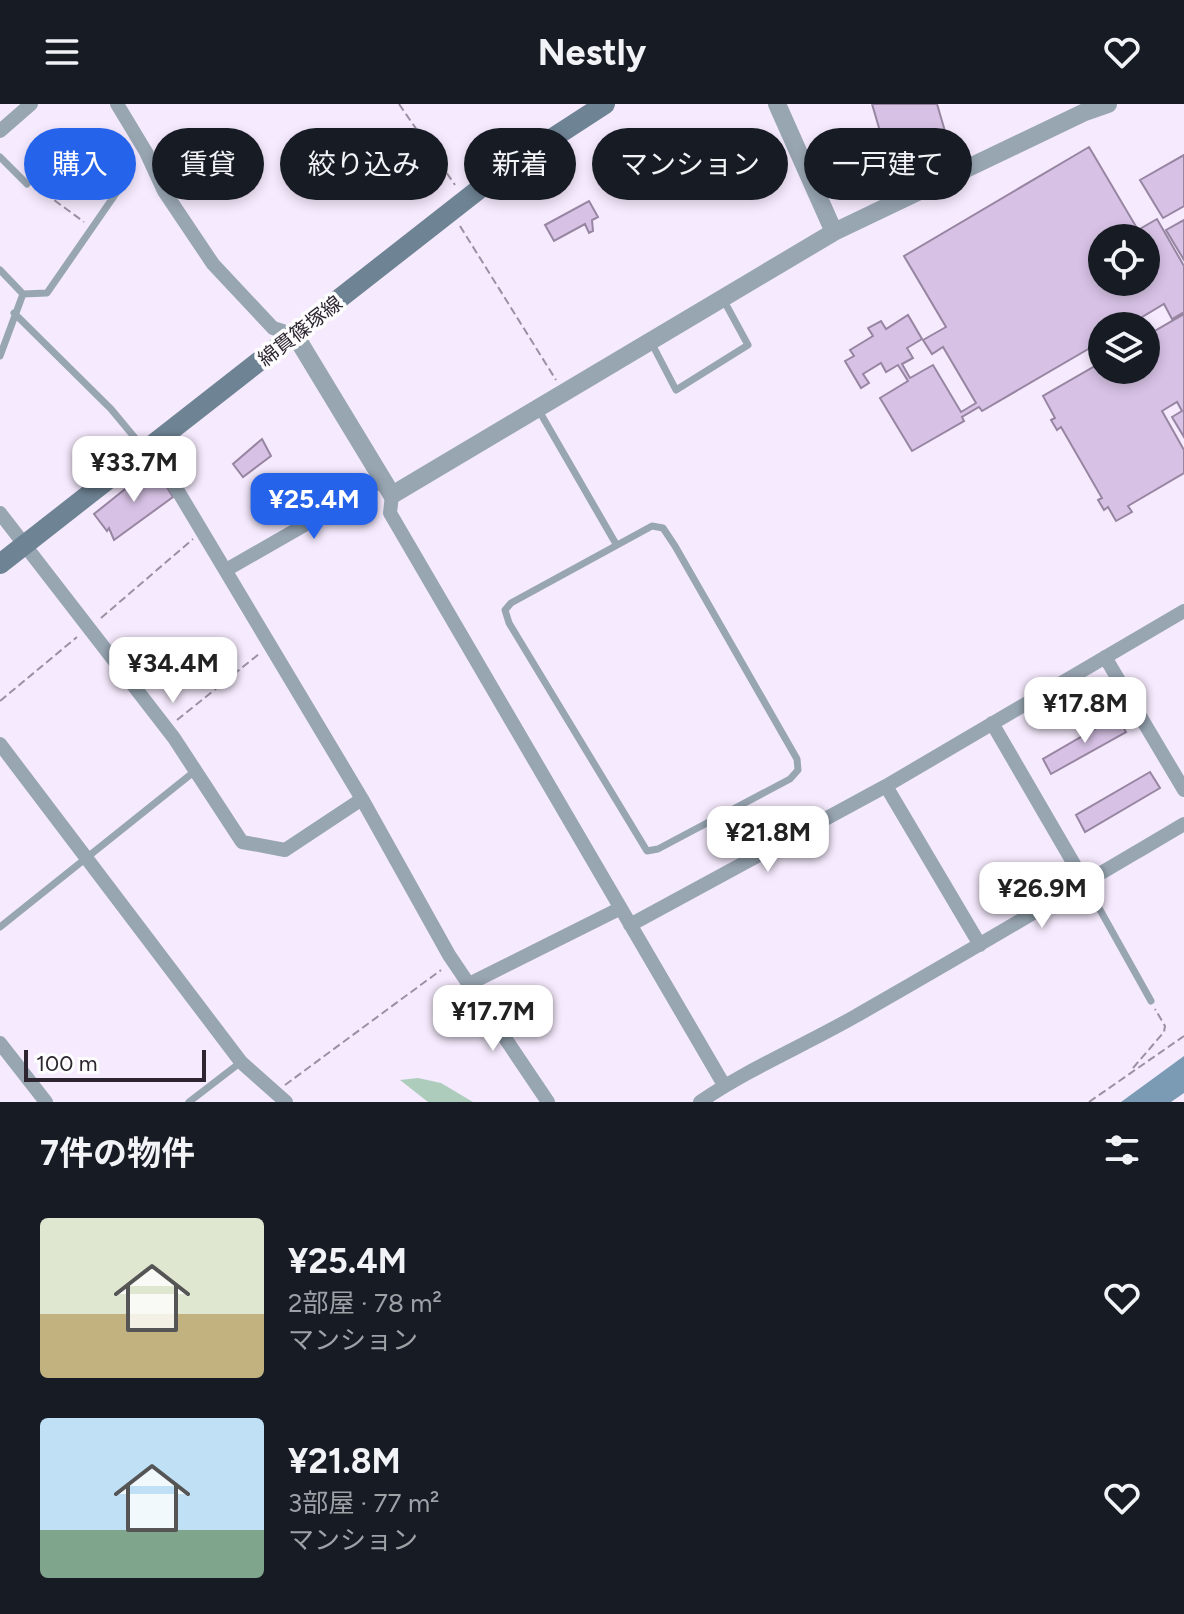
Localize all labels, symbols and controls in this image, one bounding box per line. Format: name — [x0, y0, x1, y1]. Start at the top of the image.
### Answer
icon: menu — [40, 30, 84, 74]
icon: heart — [1100, 30, 1144, 74]
text: Nestly — [538, 31, 646, 74]
chip: 購入 — [24, 128, 136, 200]
chip: 賃貸 — [152, 128, 264, 200]
chip: 絞り込み — [280, 128, 448, 200]
chip: 新着 — [464, 128, 576, 200]
chip: マンション — [592, 128, 788, 200]
chip: 一戸建て — [804, 128, 972, 200]
map controls — [1088, 224, 1160, 384]
button: locate — [1088, 224, 1160, 296]
street label: 綿貫篠塚線 — [253, 291, 347, 371]
button: layers — [1088, 312, 1160, 384]
pin: ¥33.7M — [69, 436, 199, 504]
text: ¥33.7M — [90, 446, 178, 478]
pin: ¥25.4M — [249, 473, 379, 541]
text: ¥25.4M — [269, 483, 359, 515]
pin: ¥34.4M — [108, 637, 238, 705]
text: ¥34.4M — [127, 647, 219, 679]
pin: ¥17.8M — [1020, 677, 1150, 745]
text: ¥17.8M — [1042, 687, 1128, 719]
pin: ¥21.8M — [703, 806, 833, 874]
text: ¥21.8M — [725, 816, 811, 848]
pin: ¥26.9M — [977, 862, 1107, 930]
text: ¥26.9M — [997, 872, 1087, 904]
pin: ¥17.7M — [428, 985, 558, 1053]
text: ¥17.7M — [451, 995, 535, 1027]
scale bar — [24, 1046, 206, 1082]
text: 100 m — [36, 1050, 97, 1077]
icon: filters — [1100, 1128, 1144, 1172]
text: 7件の物件 — [40, 1133, 195, 1174]
text: ¥25.4M — [288, 1241, 407, 1282]
icon: home — [104, 1250, 200, 1346]
icon: heart — [1100, 1276, 1144, 1320]
text: 2部屋 · 78 m² — [288, 1287, 442, 1319]
text: マンション — [288, 1324, 418, 1356]
text: ¥21.8M — [288, 1441, 401, 1482]
icon: home — [104, 1450, 200, 1546]
icon: heart — [1100, 1476, 1144, 1520]
text: 3部屋 · 77 m² — [288, 1487, 439, 1519]
text: マンション — [288, 1524, 418, 1556]

